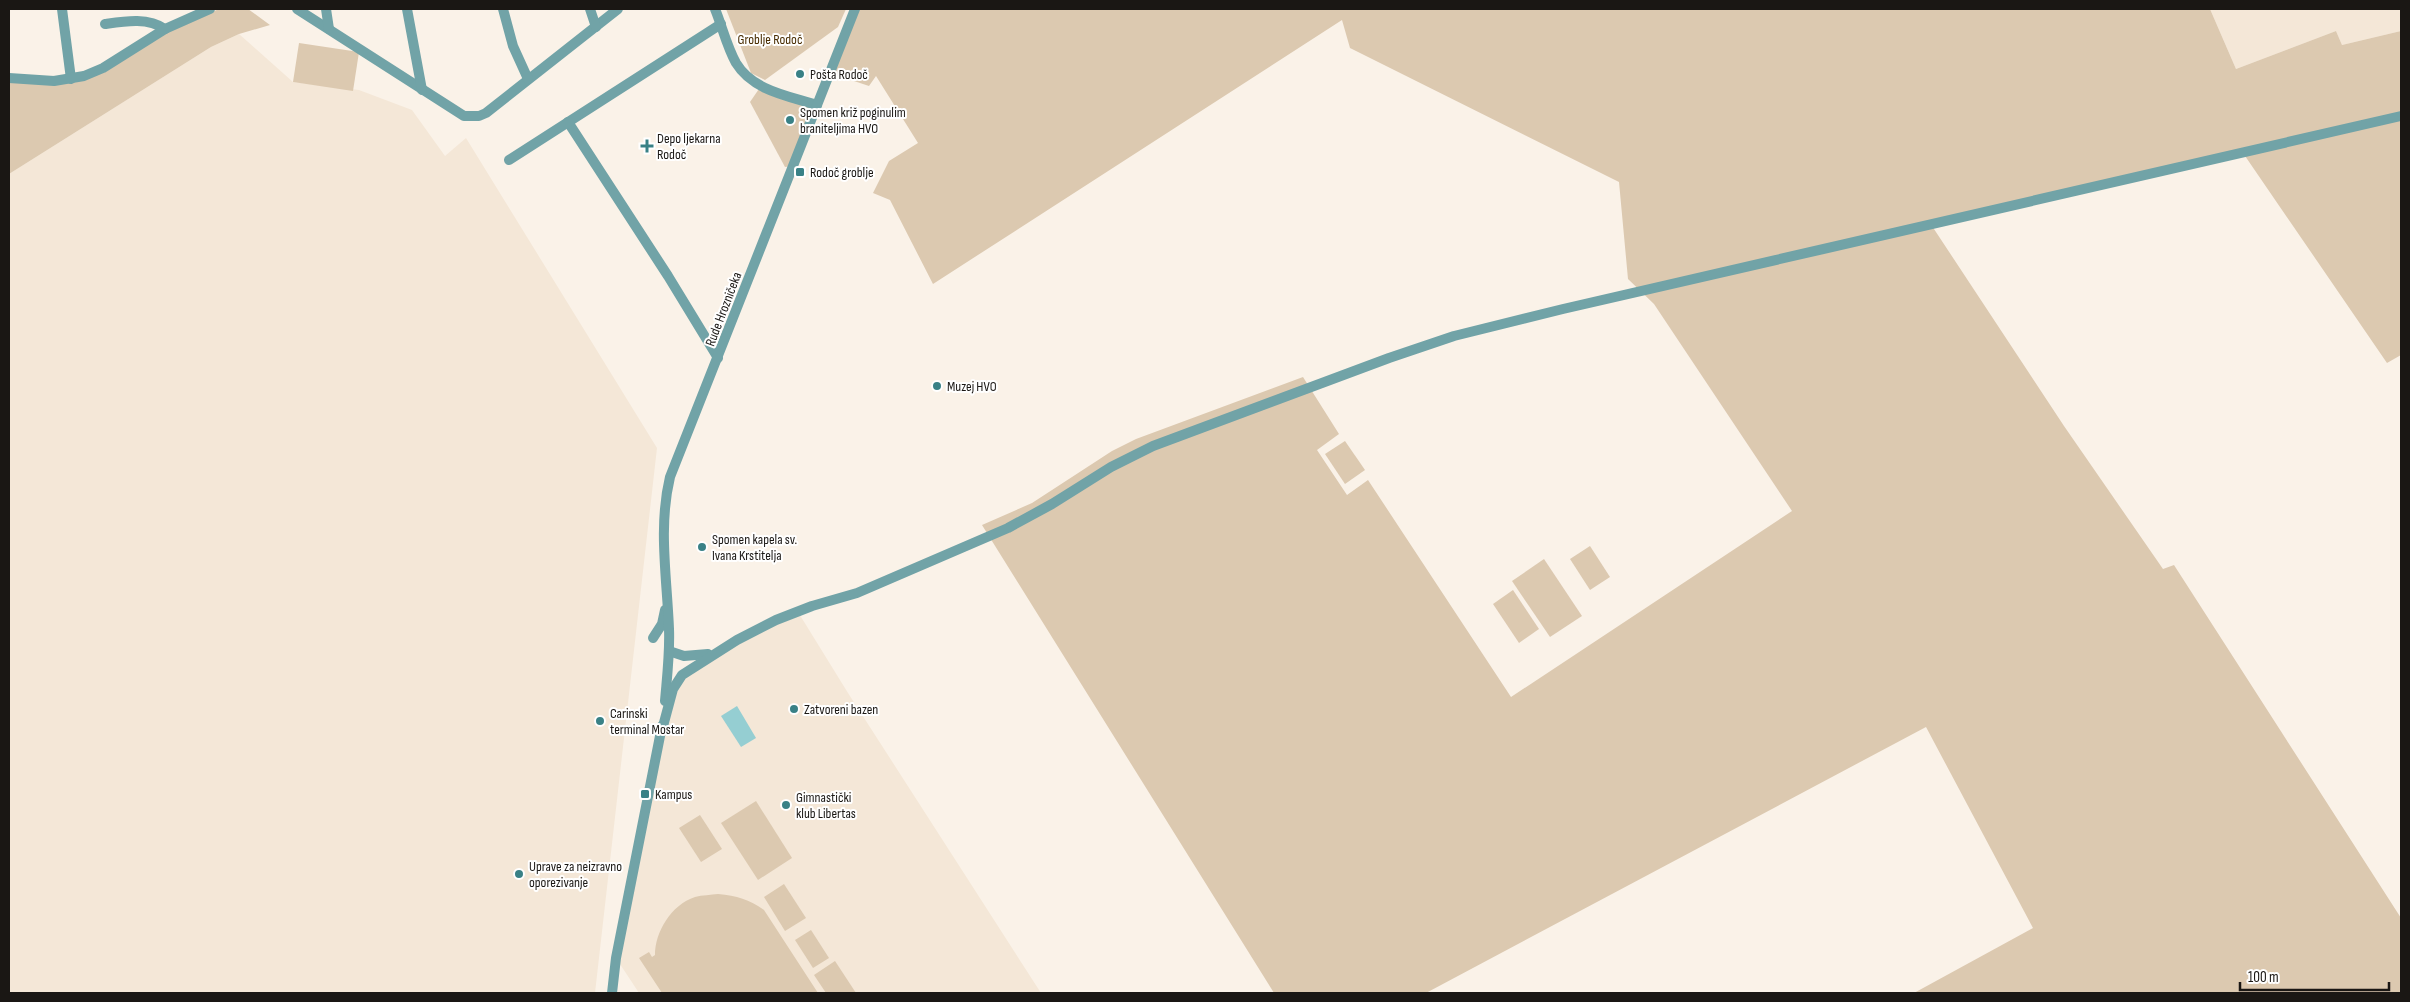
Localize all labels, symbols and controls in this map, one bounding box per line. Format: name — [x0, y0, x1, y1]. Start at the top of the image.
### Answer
park label: Groblje Rodoč — [737, 31, 803, 48]
place label: Pošta Rodoč — [810, 66, 868, 83]
marker: Pošta Rodoč — [794, 68, 806, 80]
place label: Spomen križ poginulim braniteljima HVO — [800, 104, 906, 137]
marker: Spomen križ poginulim braniteljima HVO — [784, 114, 796, 126]
place label: Depo ljekarna Rodoč — [657, 130, 721, 163]
marker: Depo ljekarna Rodoč — [641, 140, 653, 152]
place label: Rodoč groblje — [810, 164, 874, 181]
marker: Rodoč groblje — [794, 166, 806, 178]
street label: Rude Hrozničeka — [702, 270, 745, 349]
place label: Muzej HVO — [947, 378, 997, 395]
marker: Muzej HVO — [931, 380, 943, 392]
place label: Spomen kapela sv. Ivana Krstitelja — [712, 531, 797, 564]
marker: Spomen kapela sv. Ivana Krstitelja — [696, 541, 708, 553]
place label: Zatvoreni bazen — [804, 701, 878, 718]
marker: Zatvoreni bazen — [788, 703, 800, 715]
place label: Carinski terminal Mostar — [610, 705, 684, 738]
marker: Carinski terminal Mostar — [594, 715, 606, 727]
place label: Kampus — [655, 786, 692, 803]
marker: Kampus — [639, 788, 651, 800]
place label: Gimnastički klub Libertas — [796, 789, 856, 822]
marker: Gimnastički klub Libertas — [780, 799, 792, 811]
place label: Uprave za neizravno oporezivanje — [529, 858, 622, 891]
marker: Uprave za neizravno oporezivanje — [513, 868, 525, 880]
scale bar — [2240, 960, 2389, 992]
text: 100 m — [2248, 968, 2279, 987]

